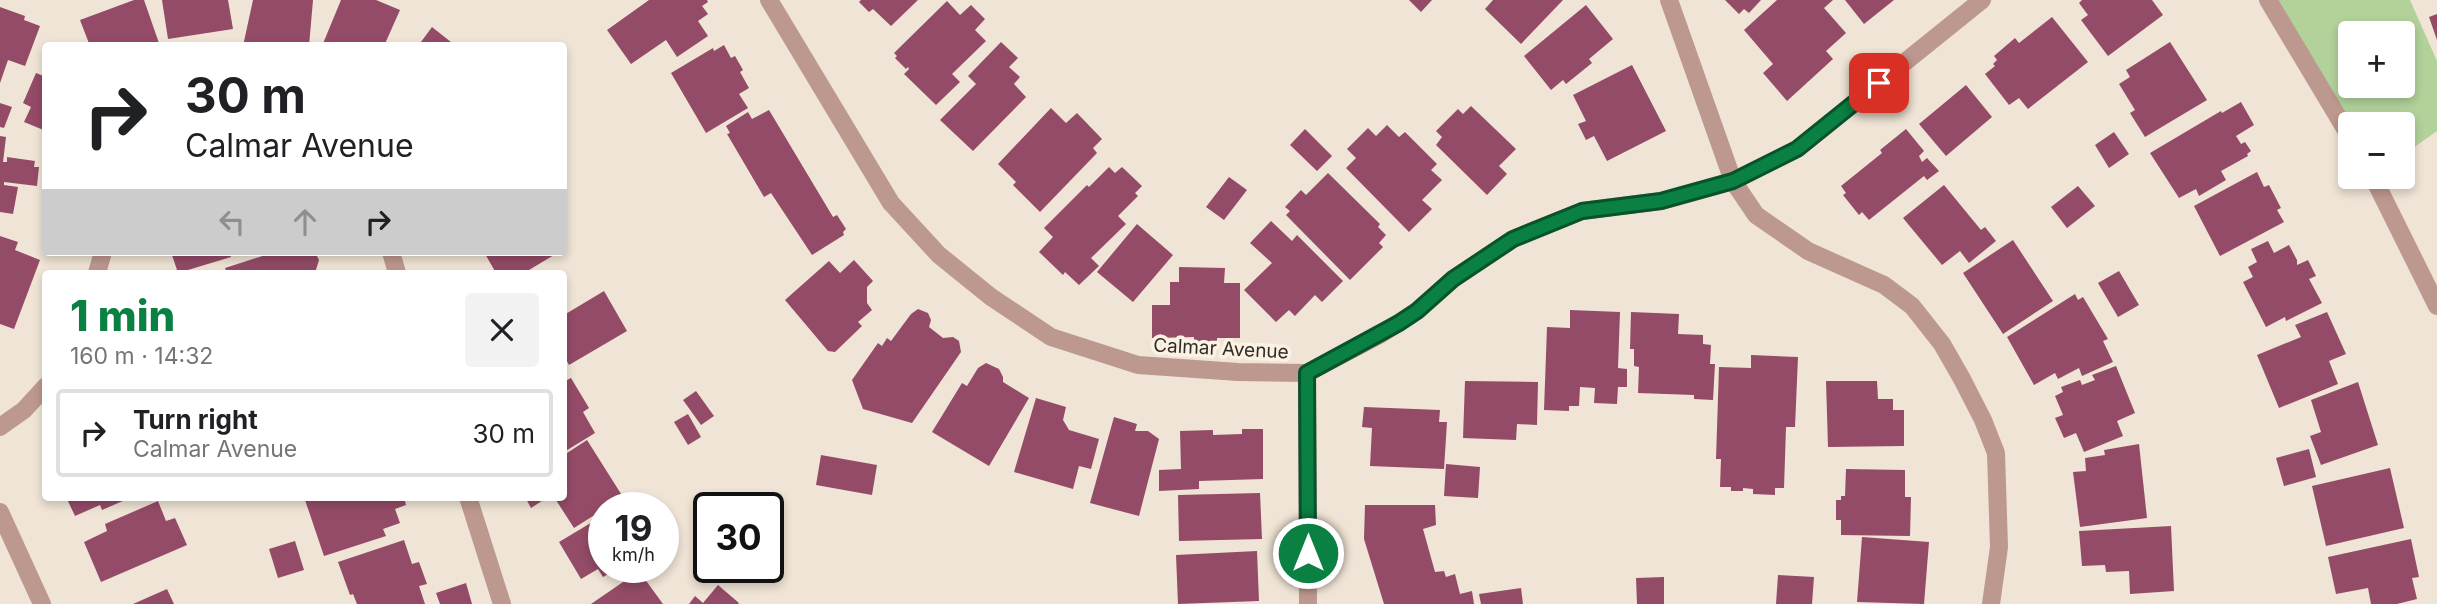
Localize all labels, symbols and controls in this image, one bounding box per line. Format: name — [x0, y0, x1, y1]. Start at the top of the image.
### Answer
map controls — [2338, 21, 2415, 189]
button: + — [2338, 21, 2415, 98]
pin — [1849, 53, 1909, 113]
icon: arrive — [1860, 64, 1898, 102]
text: 30 m — [185, 66, 306, 125]
icon: right — [70, 70, 161, 161]
button: − — [2338, 112, 2415, 189]
text: Calmar Avenue — [185, 126, 414, 165]
icon: left — [213, 203, 251, 241]
icon: ahead — [286, 203, 324, 241]
icon: right — [359, 203, 397, 241]
text: 1 min — [70, 290, 175, 341]
button: close — [465, 293, 539, 367]
street label: Calmar Avenue — [1153, 333, 1289, 364]
text: 160 m · 14:32 — [70, 342, 213, 370]
text: Turn right — [133, 404, 258, 435]
icon: right — [74, 414, 112, 452]
text: 30 m — [472, 418, 535, 449]
text: Calmar Avenue — [133, 435, 297, 463]
speed limit sign: 30 — [693, 492, 784, 583]
text: 19 — [615, 507, 652, 549]
position arrow — [1271, 516, 1345, 590]
text: km/h — [612, 544, 655, 565]

